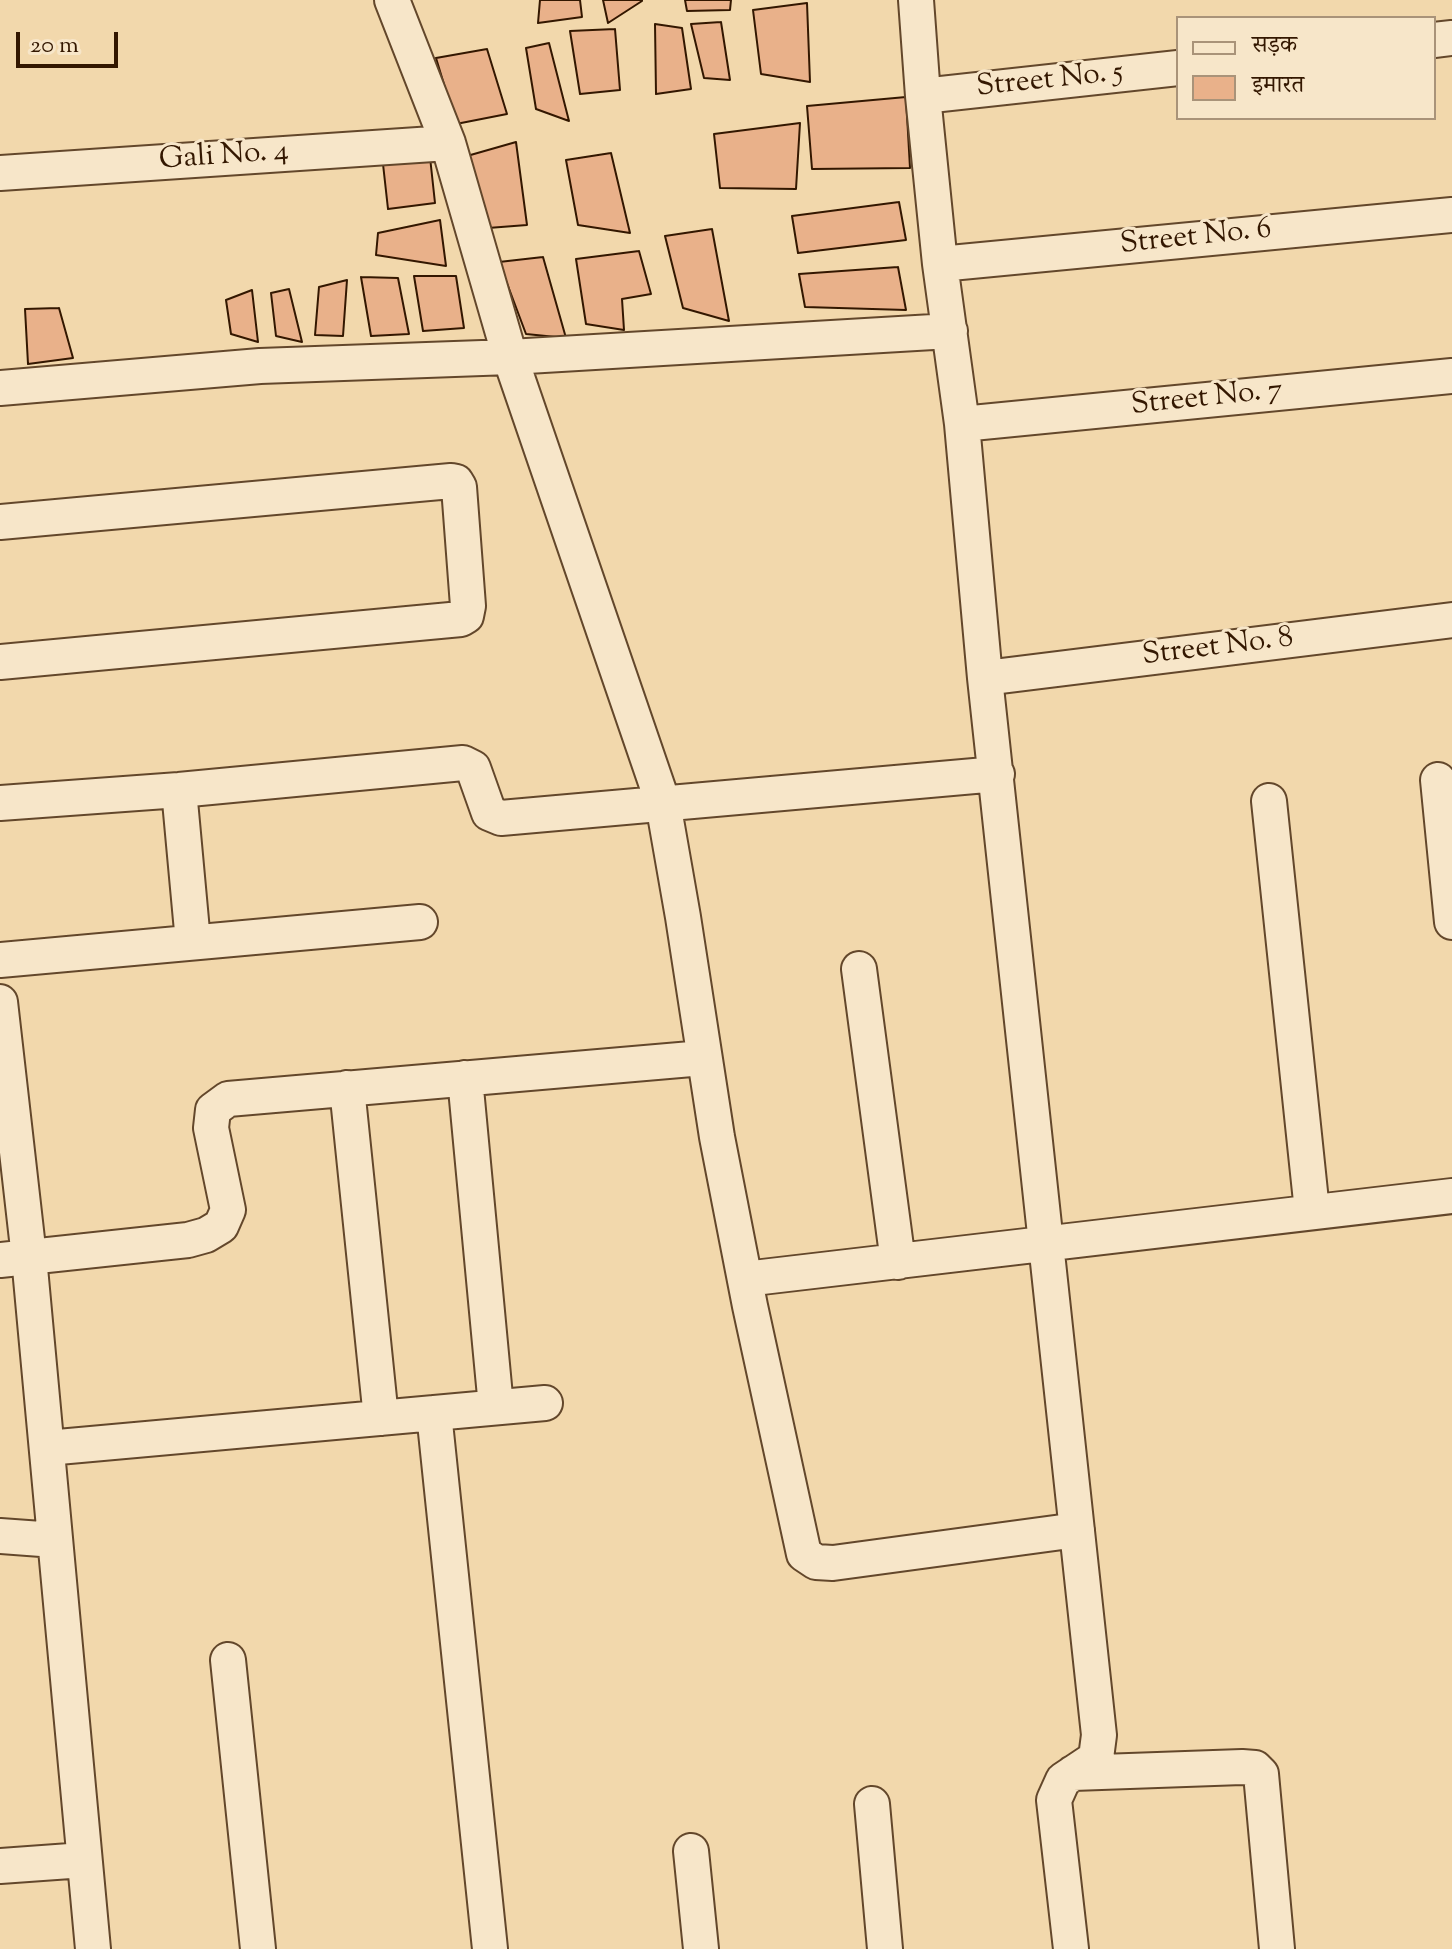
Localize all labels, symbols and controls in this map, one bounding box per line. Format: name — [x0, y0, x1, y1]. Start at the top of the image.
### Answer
scale bar — [20, 16, 122, 66]
legend — [1176, 16, 1436, 120]
text: 20 m — [30, 29, 79, 63]
text: सड़क — [1252, 29, 1297, 63]
street label: Street No. 5 — [975, 56, 1125, 108]
text: इमारत — [1252, 69, 1304, 103]
street label: Gali No. 4 — [158, 136, 290, 180]
street label: Street No. 6 — [1119, 213, 1273, 265]
street label: Street No. 7 — [1130, 374, 1284, 426]
street label: Street No. 8 — [1140, 622, 1296, 676]

